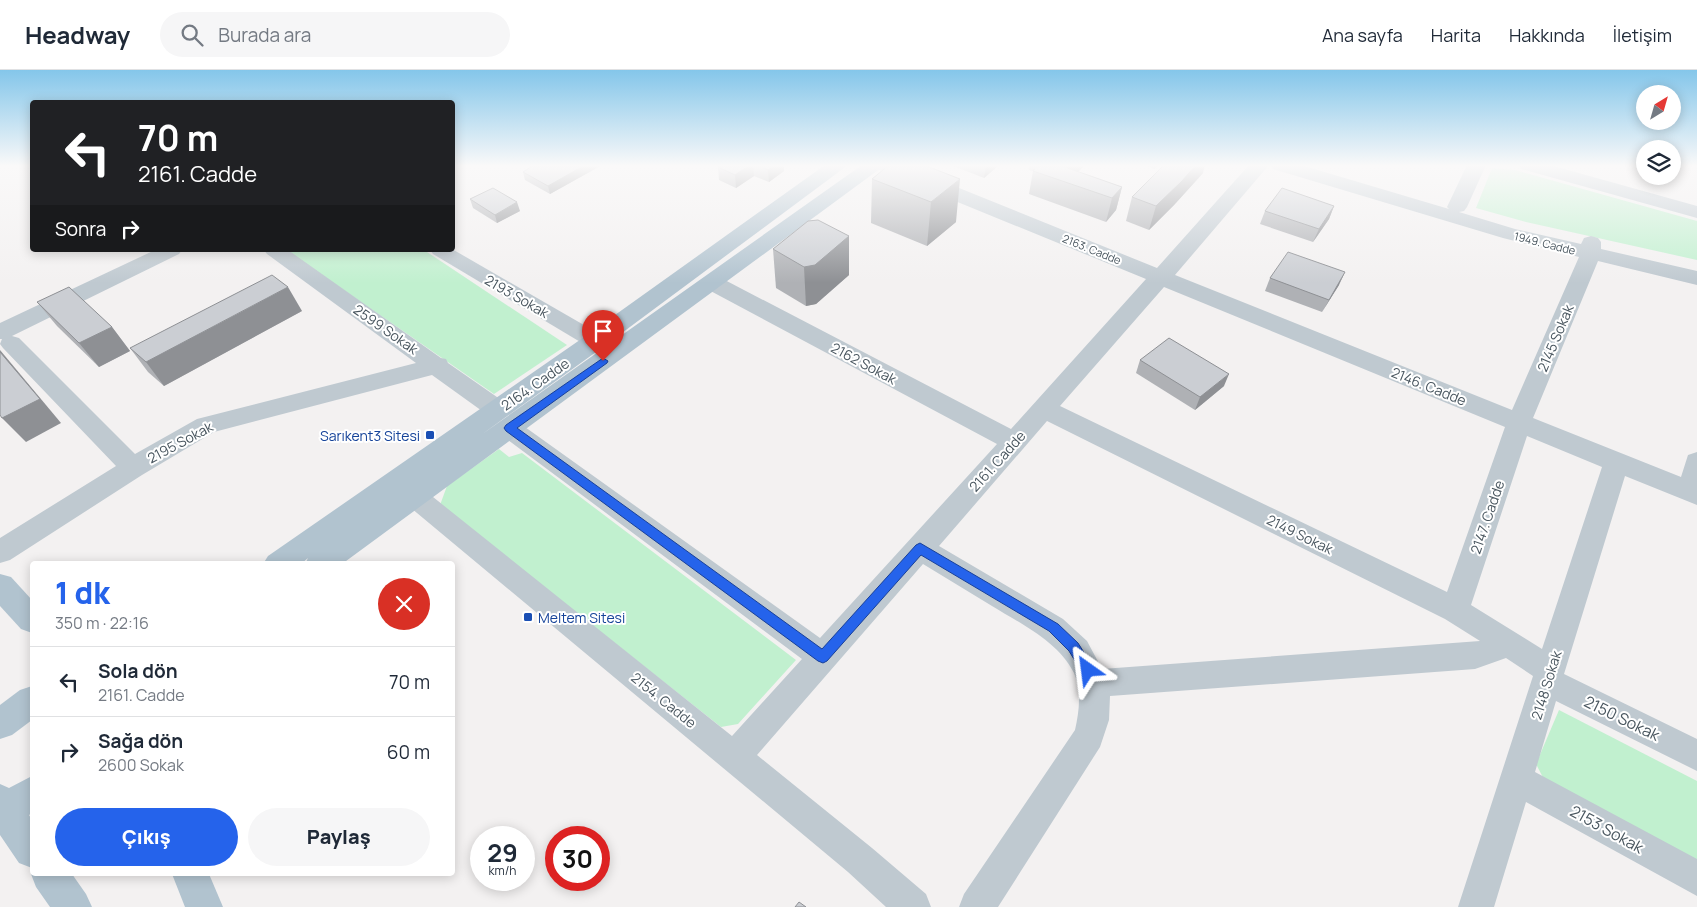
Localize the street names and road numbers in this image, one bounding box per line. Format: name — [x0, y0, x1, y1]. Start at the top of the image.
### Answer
street label: 1949. Cadde — [1513, 228, 1578, 258]
street label: 2163. Cadde — [1060, 230, 1124, 268]
street label: 2193 Sokak — [481, 270, 554, 323]
street label: 2599 Sokak — [350, 300, 423, 359]
street label: 2145 Sokak — [1532, 301, 1578, 374]
street label: 2162 Sokak — [828, 338, 901, 389]
street label: 2164. Cadde — [497, 354, 573, 414]
street label: 2146. Cadde — [1389, 362, 1469, 410]
street label: 2195 Sokak — [144, 416, 217, 467]
street label: 2161. Cadde — [965, 427, 1029, 495]
street label: 2147. Cadde — [1466, 478, 1508, 556]
street label: 2149 Sokak — [1264, 510, 1337, 559]
street label: 2148 Sokak — [1527, 647, 1566, 722]
street label: 2154. Cadde — [628, 668, 700, 732]
street label: 2150 Sokak — [1580, 690, 1664, 746]
street label: 2153 Sokak — [1566, 800, 1649, 859]

